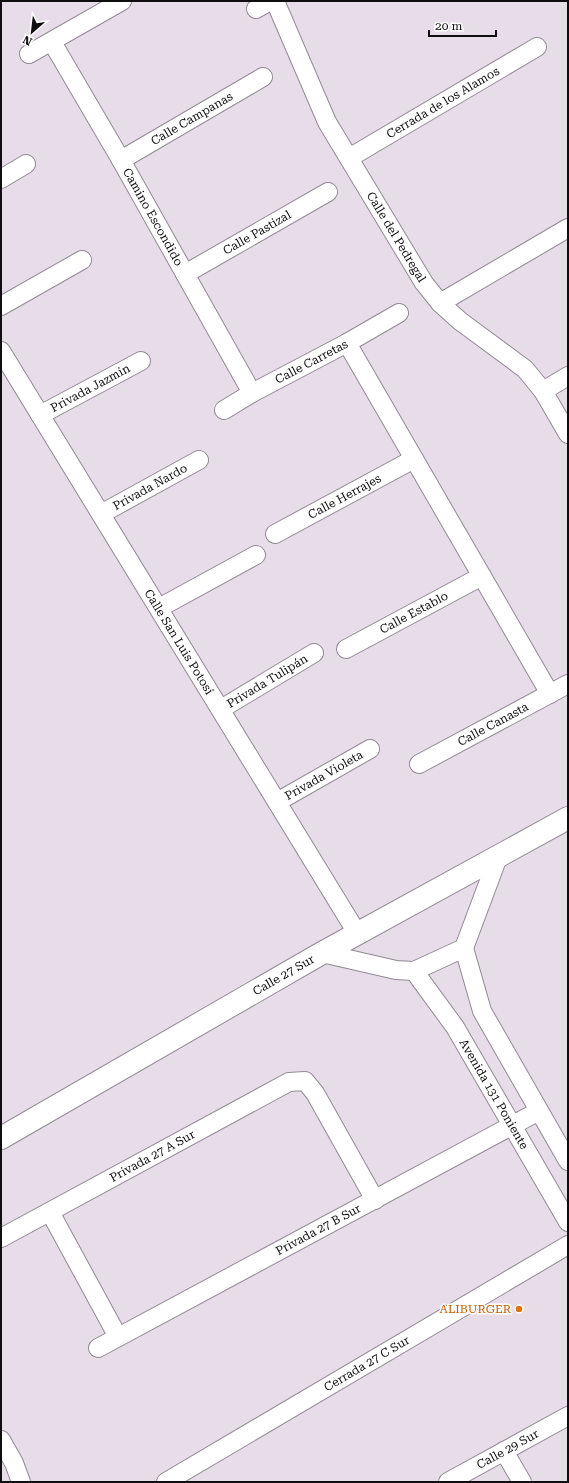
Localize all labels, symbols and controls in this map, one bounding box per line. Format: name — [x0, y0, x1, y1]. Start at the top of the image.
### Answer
north arrow — [12, 12, 52, 52]
scale bar — [429, 12, 496, 38]
text: 20 m — [435, 19, 462, 33]
text: N — [20, 32, 34, 48]
street label: Cerrada de los Alamos — [384, 64, 502, 141]
street label: Calle Campanas — [148, 89, 236, 148]
street label: Camino Escondido — [120, 166, 186, 268]
street label: Calle del Pedregal — [364, 189, 429, 285]
street label: Calle Pastizal — [221, 208, 294, 258]
street label: Calle Carretas — [273, 337, 351, 387]
street label: Privada Jazmín — [48, 361, 133, 415]
street label: Privada Nardo — [110, 461, 190, 513]
street label: Calle Herrajes — [306, 471, 384, 522]
street label: Calle San Luis Potosí — [141, 587, 216, 697]
street label: Calle Establo — [377, 589, 450, 637]
street label: Privada Tulipán — [224, 651, 310, 711]
street label: Calle Canasta — [455, 699, 531, 749]
street label: Privada Violeta — [282, 747, 366, 803]
street label: Calle 27 Sur — [250, 952, 317, 998]
street label: Avenida 131 Poniente — [456, 1036, 532, 1152]
street label: Privada 27 A Sur — [107, 1127, 197, 1185]
street label: Privada 27 B Sur — [273, 1201, 363, 1258]
place label: ALIBURGER — [440, 1302, 512, 1316]
marker: ALIBURGER — [514, 1304, 524, 1314]
street label: Cerrada 27 C Sur — [321, 1333, 412, 1394]
street label: Calle 29 Sur — [474, 1427, 541, 1472]

